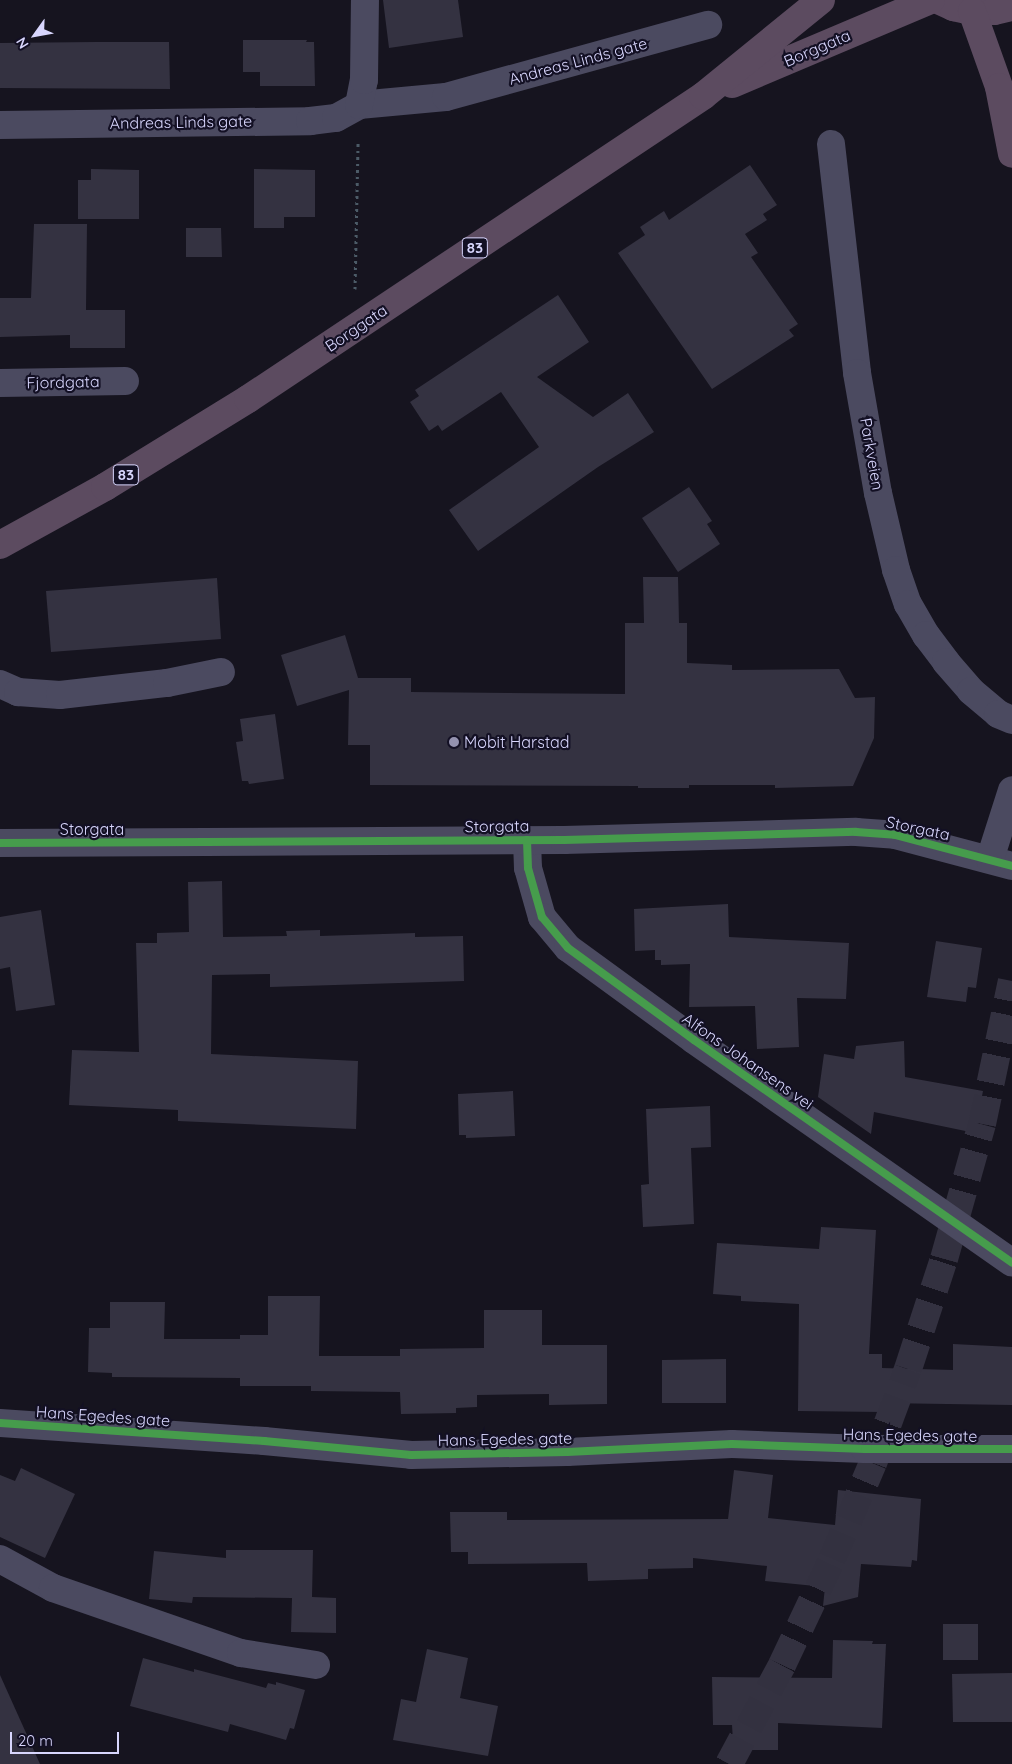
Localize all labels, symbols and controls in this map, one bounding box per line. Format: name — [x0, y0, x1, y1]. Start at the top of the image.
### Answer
north arrow — [10, 10, 60, 60]
street label: Borggata — [781, 25, 853, 71]
street label: Andreas Linds gate — [507, 33, 649, 89]
text: N — [12, 34, 33, 52]
street label: Andreas Linds gate — [110, 111, 252, 133]
road number: 83 — [461, 236, 489, 260]
street label: Borggata — [321, 300, 391, 356]
street label: Fjordgata — [26, 372, 100, 392]
street label: Parkveien — [856, 416, 888, 492]
road number: 83 — [112, 462, 140, 488]
place label: Mobit Harstad — [464, 732, 570, 752]
marker: Mobit Harstad — [448, 736, 460, 748]
street label: Storgata — [884, 812, 952, 844]
street label: Storgata — [465, 816, 529, 836]
street label: Storgata — [60, 819, 124, 839]
street label: Alfons Johansens vei — [679, 1009, 817, 1113]
street label: Hans Egedes gate — [35, 1402, 171, 1430]
street label: Hans Egedes gate — [843, 1424, 977, 1446]
street label: Hans Egedes gate — [438, 1428, 572, 1450]
scale bar — [12, 1722, 121, 1754]
text: 20 m — [18, 1731, 53, 1750]

